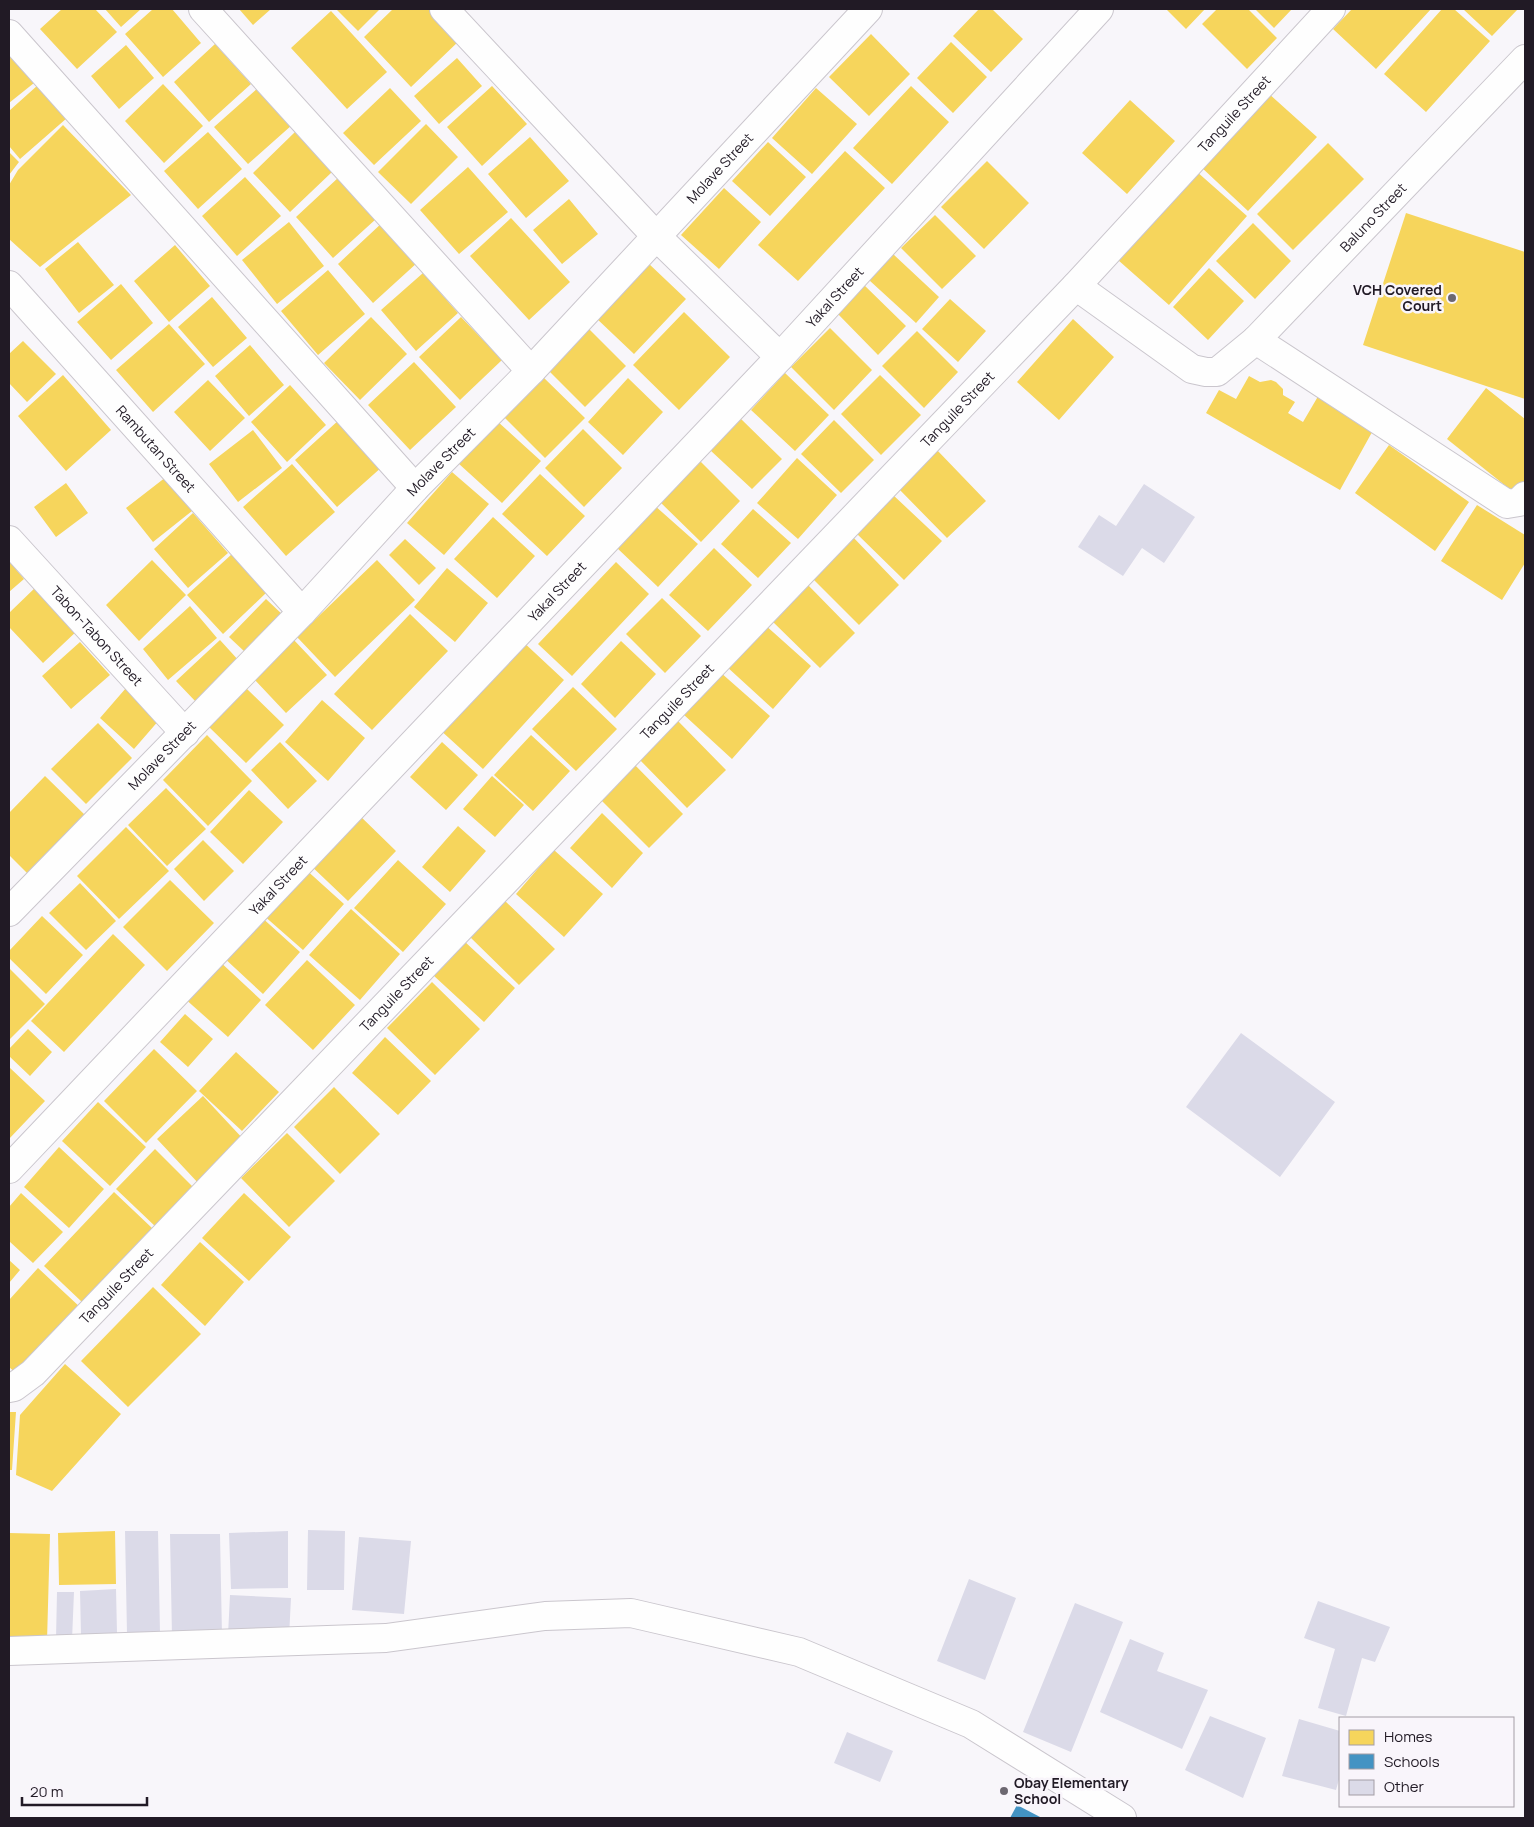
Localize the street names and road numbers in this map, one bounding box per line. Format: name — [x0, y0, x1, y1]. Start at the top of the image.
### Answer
street label: Tanguile Street — [1194, 71, 1275, 156]
street label: Molave Street — [682, 128, 757, 207]
street label: Baluno Street — [1335, 178, 1411, 256]
street label: Yakal Street — [802, 262, 868, 331]
street label: Tanguile Street — [916, 367, 998, 451]
street label: Rambutan Street — [112, 401, 200, 496]
street label: Molave Street — [402, 423, 479, 500]
street label: Yakal Street — [524, 557, 590, 626]
street label: Tabon-Tabon Street — [47, 582, 148, 690]
street label: Tanguile Street — [636, 659, 718, 744]
street label: Molave Street — [123, 716, 200, 794]
street label: Yakal Street — [245, 851, 311, 919]
street label: Tanguile Street — [355, 951, 438, 1036]
street label: Tanguile Street — [75, 1243, 157, 1328]

